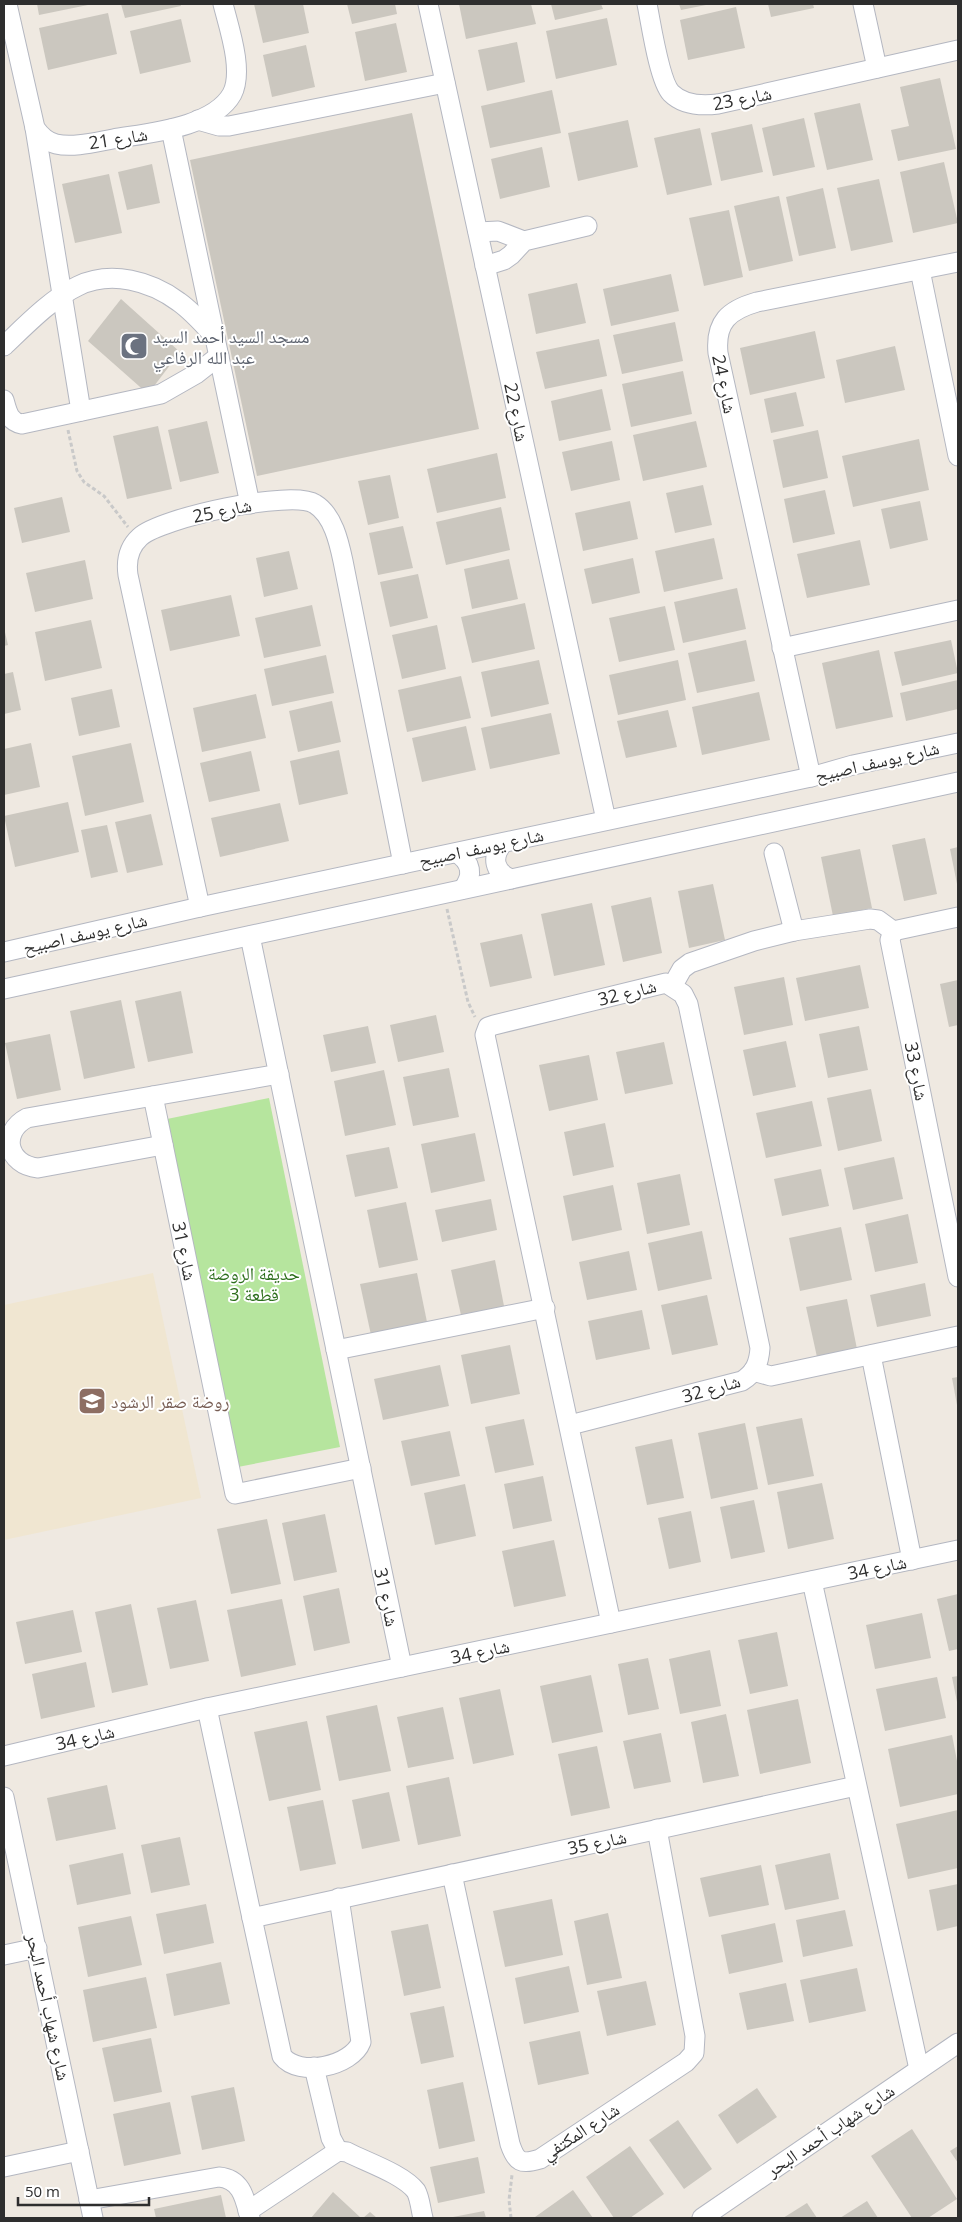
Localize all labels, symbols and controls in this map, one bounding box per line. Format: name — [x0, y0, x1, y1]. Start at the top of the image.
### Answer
street label: شارع 23 — [711, 81, 773, 115]
street label: شارع 21 — [87, 121, 149, 155]
place label: مسجد السيد أحمد السيد عبد الله الرفاعي — [153, 324, 309, 373]
mosque icon: مسجد السيد أحمد السيد عبد الله الرفاعي — [119, 331, 149, 361]
street label: شارع 24 — [707, 352, 743, 416]
street label: شارع 22 — [499, 380, 535, 444]
street label: شارع 25 — [190, 492, 254, 528]
street label: شارع يوسف اصبيح — [812, 735, 942, 788]
street label: شارع يوسف اصبيح — [416, 822, 546, 873]
street label: شارع يوسف اصبيح — [20, 907, 150, 960]
street label: شارع 32 — [595, 973, 659, 1011]
street label: شارع 33 — [900, 1040, 934, 1102]
street label: شارع 31 — [167, 1219, 203, 1283]
park label: حديقة الروضة قطعة 3 — [208, 1261, 300, 1306]
street label: شارع 32 — [679, 1368, 743, 1408]
school or university icon: روضة صقر الرشود — [77, 1386, 107, 1416]
place label: روضة صقر الرشود — [111, 1389, 230, 1413]
street label: شارع 34 — [845, 1549, 909, 1585]
street label: شارع 31 — [369, 1565, 405, 1629]
street label: شارع 34 — [448, 1633, 512, 1669]
street label: شارع 34 — [53, 1719, 117, 1755]
street label: شارع 35 — [565, 1824, 629, 1860]
street label: شارع شهاب أحمد البحر — [21, 1930, 76, 2083]
street label: شارع شهاب أحمد البحر — [760, 2078, 899, 2182]
street label: شارع المكتفي — [536, 2097, 626, 2168]
scale bar — [18, 2174, 149, 2206]
text: 50 m — [25, 2181, 60, 2201]

